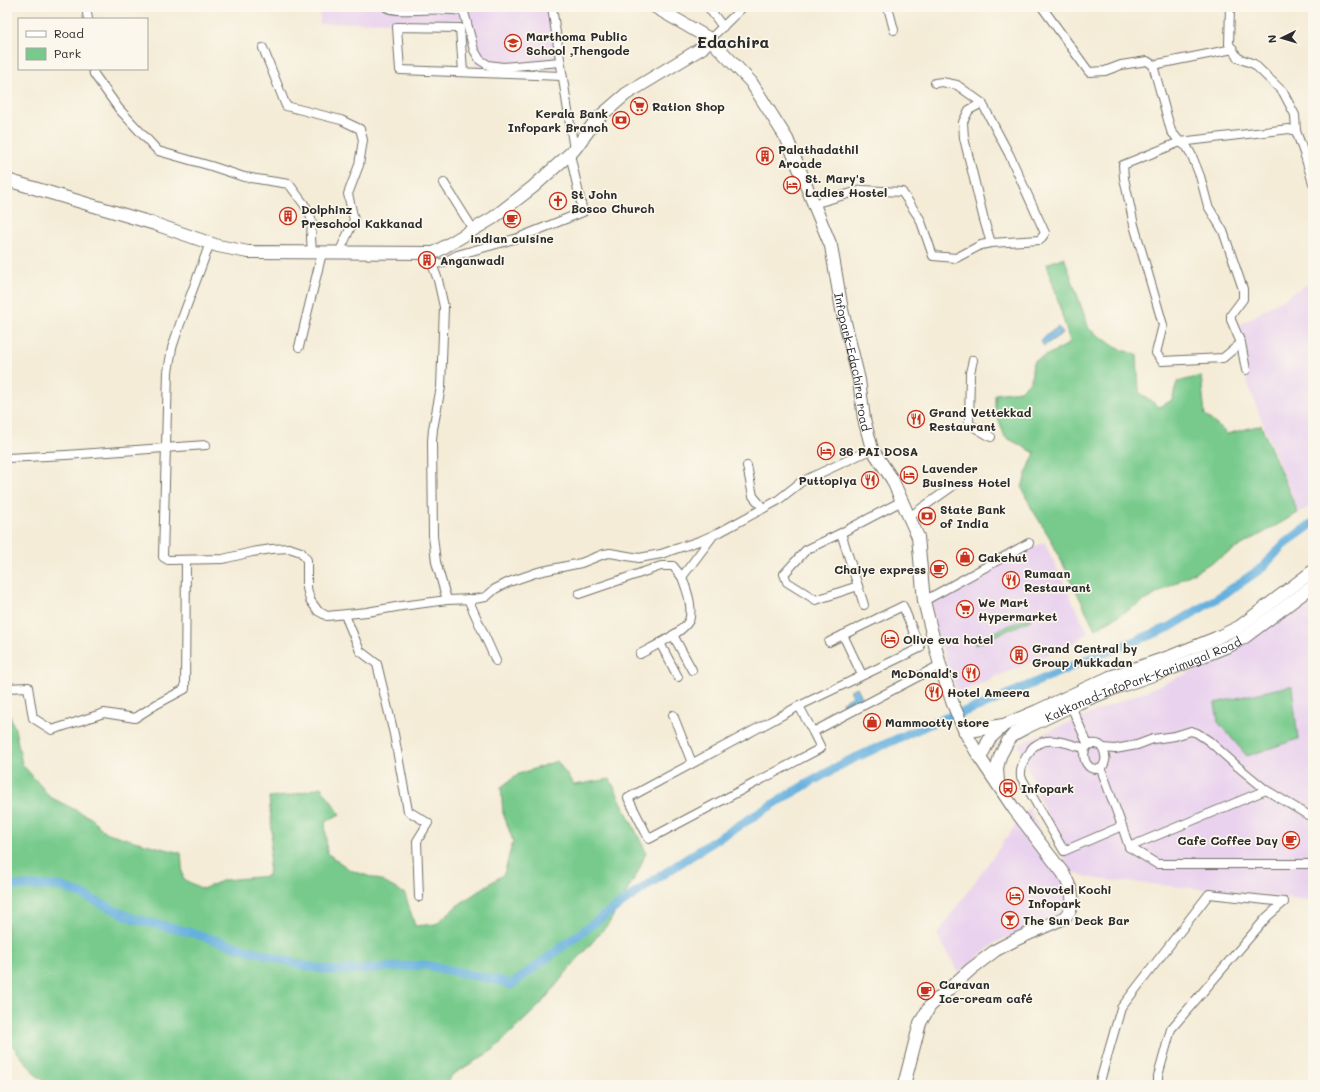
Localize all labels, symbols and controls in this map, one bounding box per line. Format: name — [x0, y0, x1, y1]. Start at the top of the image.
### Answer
legend — [18, 18, 148, 70]
north arrow — [1262, 18, 1302, 58]
text: Road — [54, 25, 84, 41]
place label: Marthoma Public School ,Thengode — [526, 28, 630, 58]
district label: Edachira — [697, 31, 769, 52]
school or university icon: Marthoma Public School ,Thengode — [503, 33, 523, 53]
text: N — [1264, 34, 1279, 44]
text: Park — [54, 45, 81, 61]
supermarket icon: Ration Shop — [629, 96, 649, 116]
place label: Ration Shop — [652, 98, 725, 114]
place label: Kerala Bank Infopark Branch — [508, 105, 608, 135]
bank icon: Kerala Bank Infopark Branch — [611, 110, 631, 130]
place label: Palathadathil Arcade — [778, 141, 858, 171]
building icon: Palathadathil Arcade — [755, 146, 775, 166]
place label: St. Mary's Ladies Hostel — [805, 170, 887, 200]
hotel icon: St. Mary's Ladies Hostel — [782, 175, 802, 195]
place label: St John Bosco Church — [571, 186, 654, 216]
church icon: St John Bosco Church — [548, 191, 568, 211]
place label: Dolphinz Preschool Kakkanad — [301, 201, 423, 231]
building icon: Dolphinz Preschool Kakkanad — [278, 206, 298, 226]
cafe icon: indian cuisine — [502, 209, 522, 229]
place label: indian cuisine — [470, 230, 554, 246]
building icon: Anganwadi — [417, 250, 437, 270]
place label: Anganwadi — [440, 252, 505, 268]
street label: Infopark-Edachira road — [831, 291, 875, 433]
place label: Grand Vettekkad Restaurant — [929, 404, 1032, 434]
restaurant icon: Grand Vettekkad Restaurant — [906, 409, 926, 429]
hotel icon: 36 PAI DOSA — [816, 441, 836, 461]
place label: 36 PAI DOSA — [839, 443, 918, 459]
place label: Lavender Business Hotel — [922, 460, 1010, 490]
hotel icon: Lavender Business Hotel — [899, 465, 919, 485]
restaurant icon: Puttopiya — [860, 470, 880, 490]
place label: Puttopiya — [798, 472, 857, 488]
place label: State Bank of India — [940, 501, 1006, 531]
bank icon: State Bank of India — [917, 506, 937, 526]
shop icon: Cakehut — [955, 547, 975, 567]
place label: Cakehut — [978, 549, 1027, 565]
cafe icon: Chaiye express — [929, 559, 949, 579]
place label: Chaiye express — [834, 561, 926, 577]
place label: Rumaan Restaurant — [1024, 565, 1091, 595]
restaurant icon: Rumaan Restaurant — [1001, 570, 1021, 590]
place label: We Mart Hypermarket — [978, 594, 1057, 624]
supermarket icon: We Mart Hypermarket — [955, 599, 975, 619]
hotel icon: Olive eva hotel — [880, 629, 900, 649]
place label: Olive eva hotel — [903, 631, 993, 647]
street label: Kakkanad-InfoPark-Karimugal Road — [1042, 633, 1244, 725]
place label: Grand Central by Group Mukkadan — [1032, 640, 1138, 670]
building icon: Grand Central by Group Mukkadan — [1009, 645, 1029, 665]
restaurant icon: McDonald's — [961, 663, 981, 683]
place label: McDonald's — [891, 665, 958, 681]
restaurant icon: Hotel Ameera — [924, 682, 944, 702]
place label: Hotel Ameera — [947, 684, 1030, 700]
shop icon: Mammootty store — [862, 712, 882, 732]
place label: Mammootty store — [885, 714, 989, 730]
bus stop icon: Infopark — [998, 778, 1018, 798]
place label: Infopark — [1021, 780, 1074, 796]
cafe icon: Cafe Coffee Day — [1281, 830, 1301, 850]
place label: Cafe Coffee Day — [1178, 832, 1278, 848]
place label: Novotel Kochi Infopark — [1028, 881, 1112, 911]
hotel icon: Novotel Kochi Infopark — [1005, 886, 1025, 906]
bar icon: The Sun Deck Bar — [1000, 910, 1020, 930]
place label: The Sun Deck Bar — [1023, 912, 1130, 928]
place label: Caravan Ice-cream café — [939, 976, 1033, 1006]
cafe icon: Caravan Ice-cream café — [916, 981, 936, 1001]

